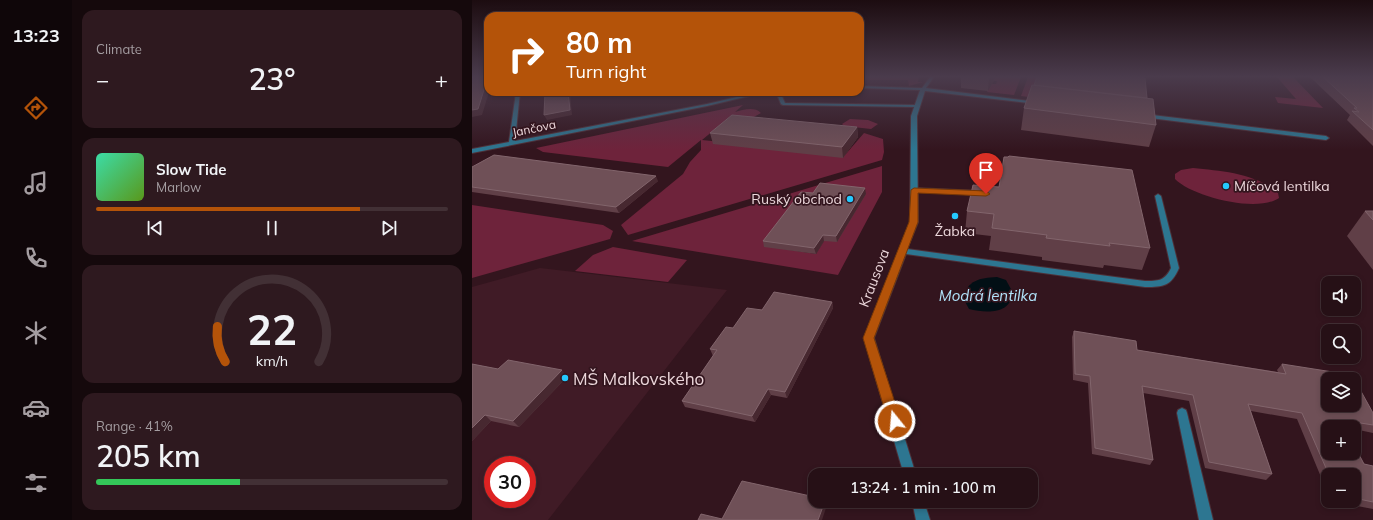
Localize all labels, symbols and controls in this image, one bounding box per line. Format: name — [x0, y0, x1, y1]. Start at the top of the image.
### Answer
text: 13:23 — [12, 24, 60, 47]
text: 80 m — [566, 25, 632, 60]
icon: right — [500, 28, 552, 80]
text: Climate — [96, 41, 142, 57]
text: 23° — [248, 60, 296, 98]
text: Turn right — [566, 60, 646, 83]
text: − — [96, 66, 109, 94]
text: + — [435, 66, 448, 94]
icon: directions — [22, 94, 50, 122]
street label: Jančova — [511, 116, 557, 140]
pin — [969, 153, 1003, 194]
icon: arrive — [975, 159, 997, 181]
text: Slow Tide — [156, 160, 226, 179]
icon: music — [22, 169, 50, 197]
place label: Míčová lentilka — [1234, 177, 1330, 195]
text: Marlow — [156, 179, 201, 195]
marker: Míčová lentilka — [1221, 181, 1231, 191]
place label: Ruský obchod — [751, 190, 842, 208]
marker: Ruský obchod — [845, 194, 855, 204]
marker: Žabka — [950, 211, 960, 221]
icon: previous — [144, 217, 166, 239]
icon: pause — [261, 217, 283, 239]
icon: next — [378, 217, 400, 239]
place label: Žabka — [935, 222, 975, 240]
icon: phone — [22, 244, 50, 272]
street label: Krausova — [855, 246, 893, 310]
map controls — [1321, 276, 1361, 508]
button: sound — [1321, 276, 1361, 316]
water label: Modrá lentilka — [939, 286, 1037, 305]
text: 22 — [247, 303, 297, 355]
icon: climate — [22, 319, 50, 347]
button: search — [1321, 324, 1361, 364]
text: km/h — [256, 351, 288, 369]
place label: MŠ Malkovského — [573, 368, 704, 389]
button: layers — [1321, 372, 1361, 412]
marker: MŠ Malkovského — [560, 373, 570, 383]
icon: car — [22, 394, 50, 422]
position arrow — [874, 400, 916, 442]
text: Range · 41% — [96, 418, 173, 434]
button: + — [1321, 420, 1361, 460]
text: 205 km — [96, 437, 201, 475]
speed limit sign: 30 — [484, 456, 536, 508]
button: − — [1321, 468, 1361, 508]
icon: filters — [22, 469, 50, 497]
text: 13:24 · 1 min · 100 m — [850, 478, 996, 497]

